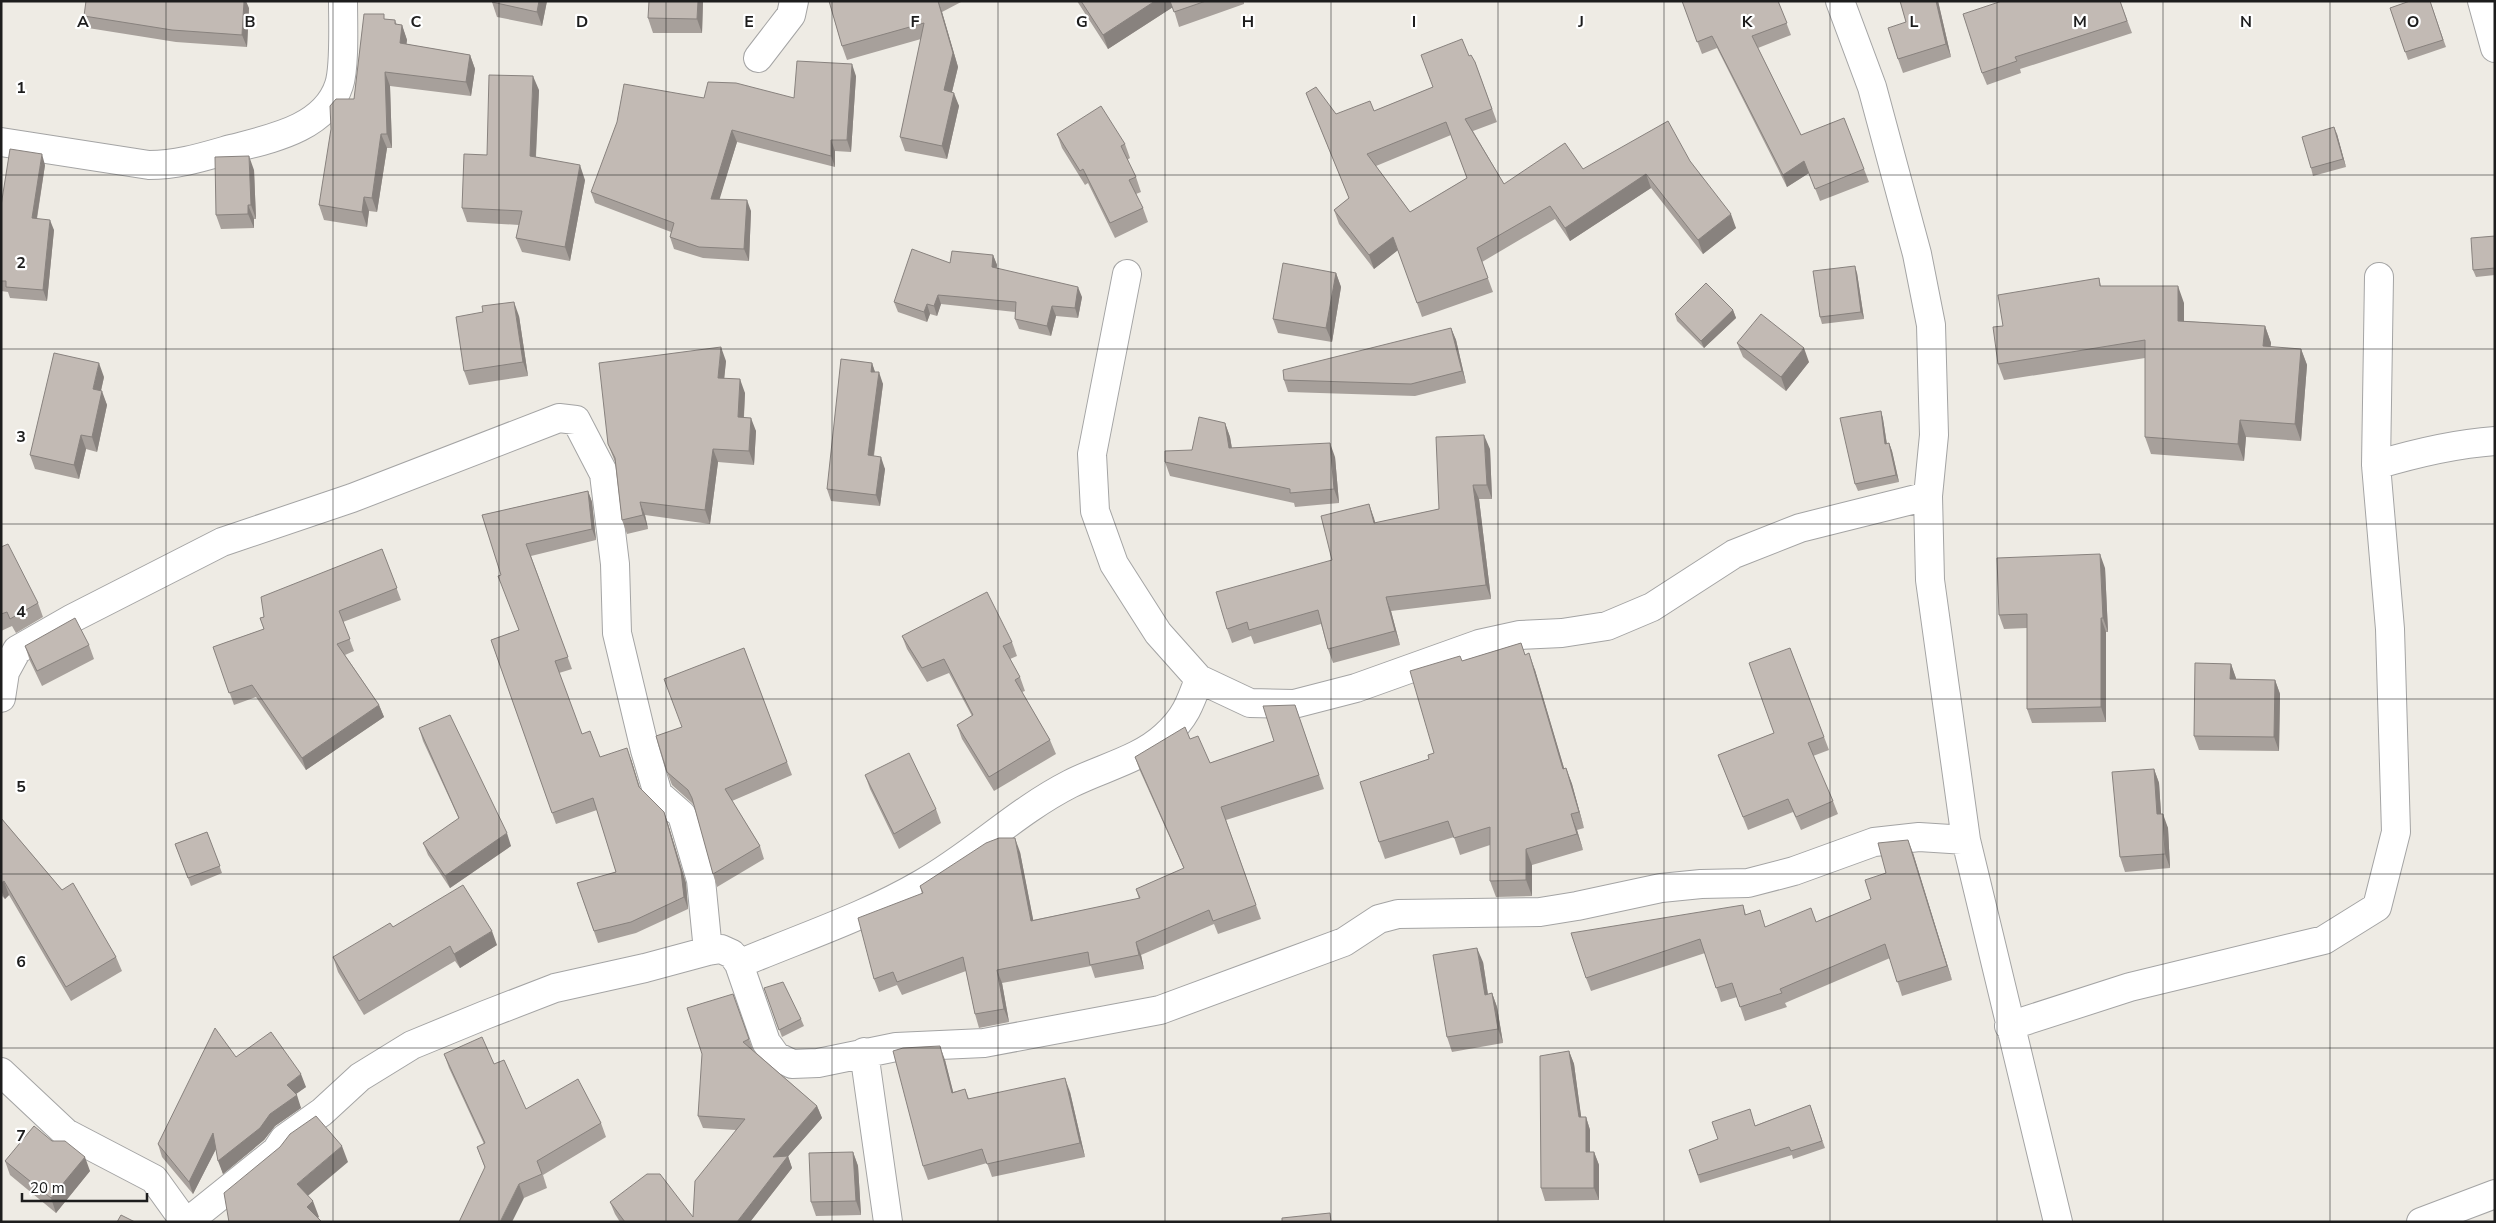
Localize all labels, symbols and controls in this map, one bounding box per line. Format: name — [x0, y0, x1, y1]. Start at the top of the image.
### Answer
text: A — [77, 11, 89, 33]
text: B — [244, 11, 256, 33]
text: C — [411, 11, 422, 33]
text: D — [576, 11, 588, 33]
text: E — [744, 11, 754, 33]
text: F — [911, 11, 920, 33]
text: G — [1076, 11, 1088, 33]
text: H — [1242, 11, 1254, 33]
text: I — [1412, 11, 1416, 33]
text: J — [1577, 11, 1584, 33]
text: K — [1742, 11, 1754, 33]
text: L — [1910, 11, 1919, 33]
text: M — [2073, 11, 2087, 33]
text: N — [2240, 11, 2252, 33]
text: O — [2407, 11, 2419, 33]
text: 1 — [16, 77, 26, 99]
text: 2 — [16, 252, 26, 274]
text: 3 — [16, 426, 26, 448]
text: 4 — [16, 601, 26, 623]
text: 5 — [16, 776, 26, 798]
text: 6 — [16, 951, 26, 973]
text: 7 — [16, 1125, 26, 1147]
scale bar — [22, 1170, 148, 1202]
text: 20 m — [30, 1178, 65, 1198]

